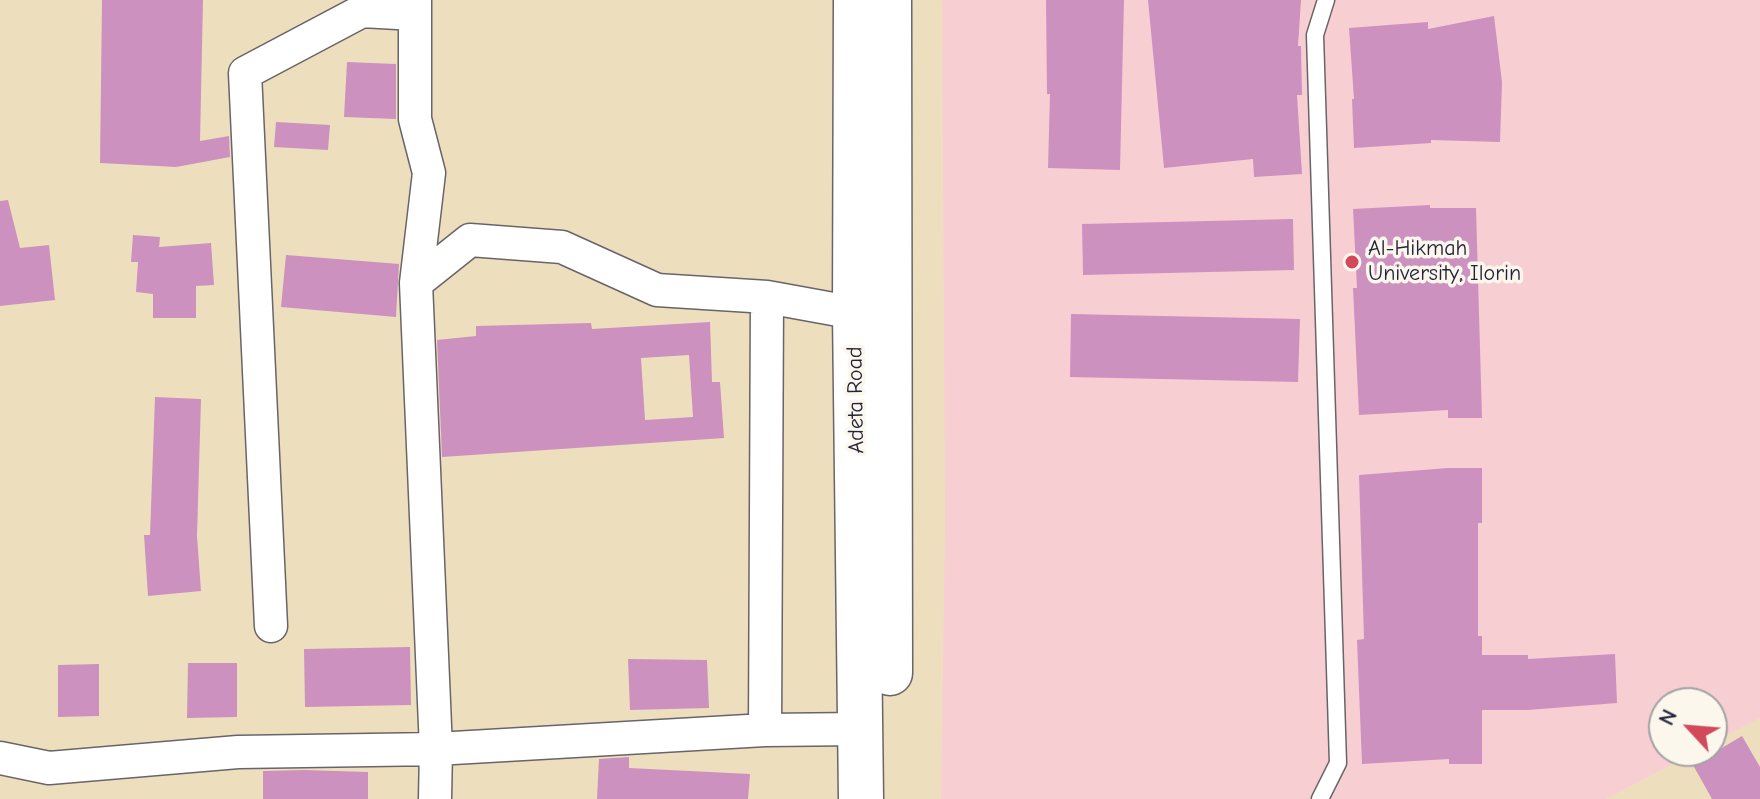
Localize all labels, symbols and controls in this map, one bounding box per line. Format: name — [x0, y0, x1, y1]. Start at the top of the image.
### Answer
place label: Al-Hikmah University, Ilorin — [1368, 236, 1521, 288]
marker: Al-Hikmah University, Ilorin — [1343, 253, 1361, 271]
street label: Adeta Road — [842, 346, 870, 454]
north arrow — [1648, 687, 1728, 767]
text: N — [1653, 705, 1683, 730]

